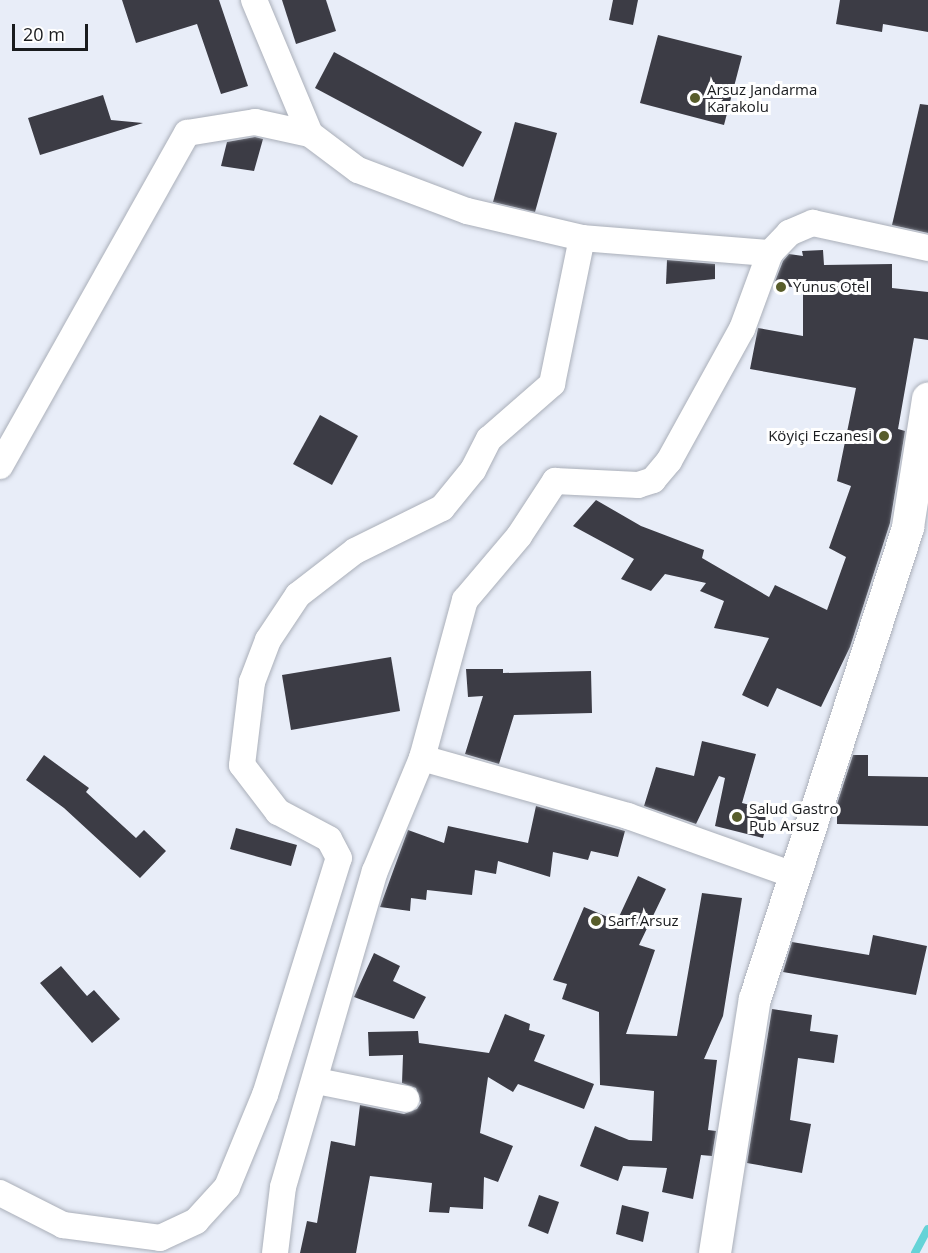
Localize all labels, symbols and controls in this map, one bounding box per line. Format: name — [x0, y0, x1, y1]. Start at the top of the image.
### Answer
scale bar — [15, 12, 92, 50]
text: 20 m — [23, 22, 65, 46]
place label: Arsuz Jandarma Karakolu — [707, 80, 817, 115]
marker: Arsuz Jandarma Karakolu — [688, 91, 702, 105]
place label: Yunus Otel — [793, 278, 869, 296]
marker: Yunus Otel — [774, 280, 788, 294]
place label: Köyiçi Eczanesi — [768, 427, 872, 445]
marker: Köyiçi Eczanesi — [877, 429, 891, 443]
place label: Salud Gastro Pub Arsuz — [749, 799, 839, 834]
marker: Salud Gastro Pub Arsuz — [730, 810, 744, 824]
place label: Sarf Arsuz — [608, 912, 679, 930]
marker: Sarf Arsuz — [589, 914, 603, 928]

